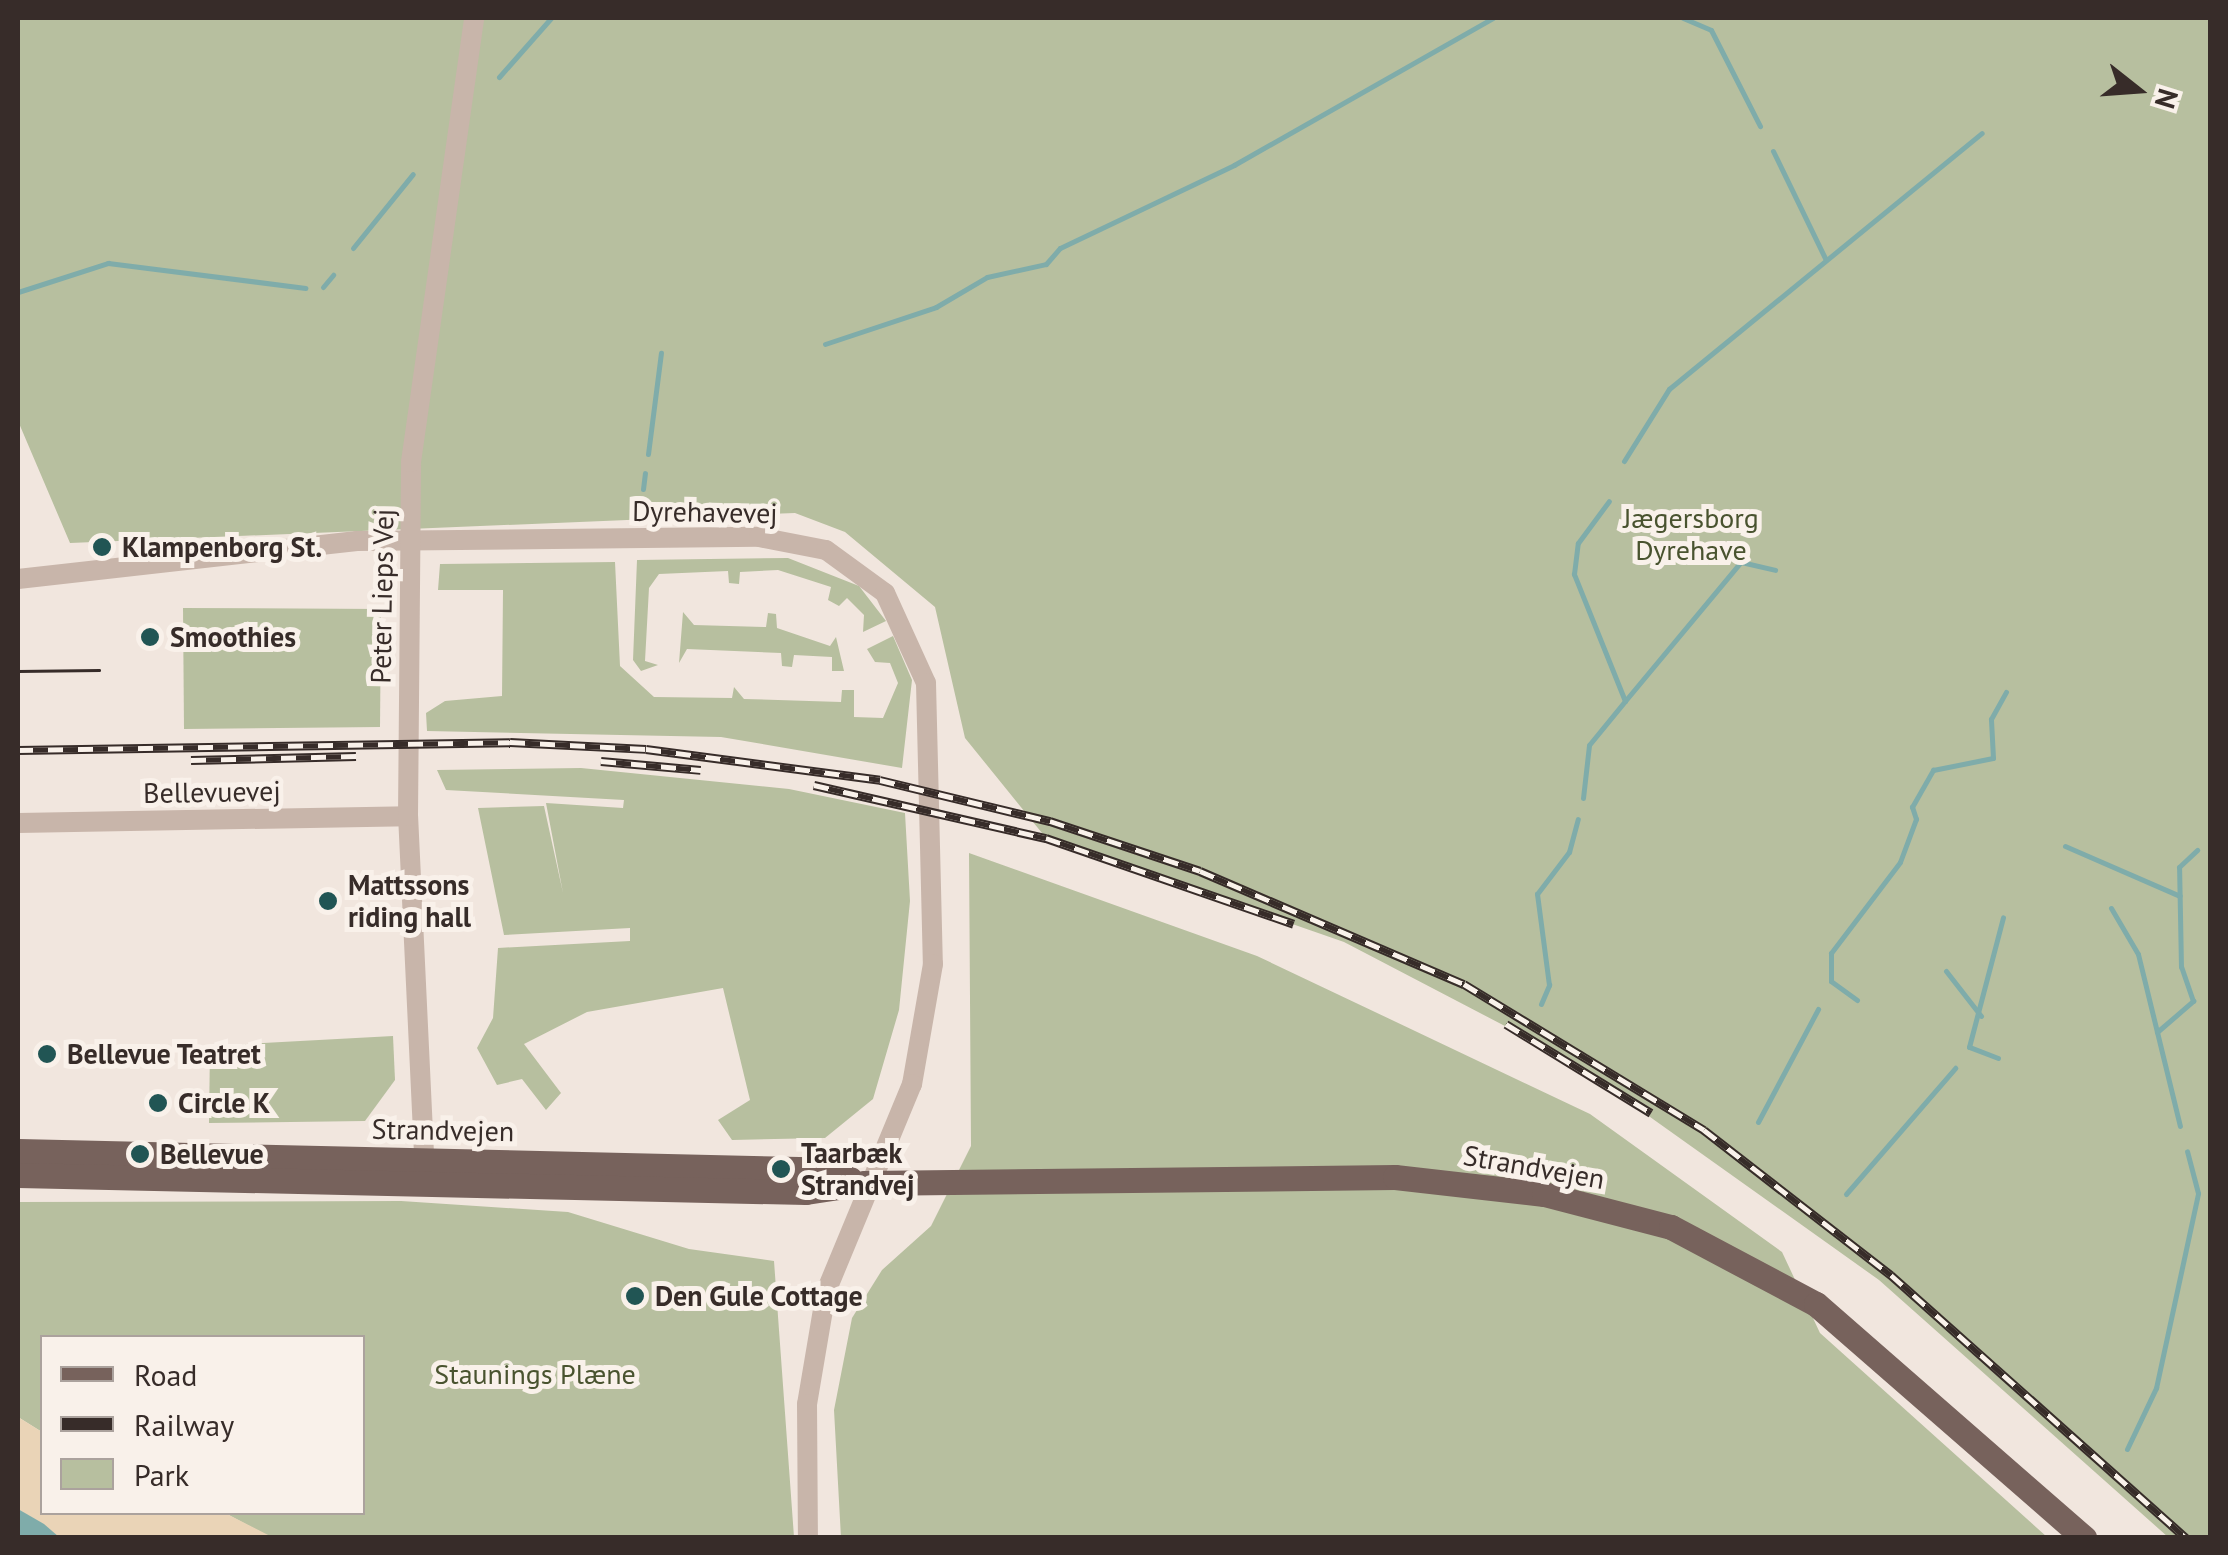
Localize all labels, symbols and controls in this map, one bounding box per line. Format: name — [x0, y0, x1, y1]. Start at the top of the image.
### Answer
north arrow — [2088, 40, 2188, 140]
text: N — [2147, 85, 2188, 113]
street label: Dyrehavevej — [632, 494, 778, 530]
park label: Jægersborg Dyrehave — [1623, 501, 1759, 567]
street label: Peter Lieps Vej — [364, 508, 400, 684]
place label: Klampenborg St. — [122, 530, 322, 564]
marker: Klampenborg St. — [91, 536, 113, 558]
place label: Smoothies — [170, 620, 296, 654]
marker: Smoothies — [139, 626, 161, 648]
street label: Bellevuevej — [143, 774, 281, 810]
place label: Mattssons riding hall — [348, 868, 471, 934]
marker: Mattssons riding hall — [317, 890, 339, 912]
place label: Bellevue Teatret — [67, 1037, 262, 1071]
marker: Bellevue Teatret — [36, 1043, 58, 1065]
place label: Circle K — [178, 1086, 270, 1120]
marker: Circle K — [147, 1092, 169, 1114]
street label: Strandvejen — [371, 1112, 515, 1148]
place label: Taarbæk Strandvej — [801, 1136, 915, 1202]
place label: Bellevue — [160, 1137, 264, 1171]
street label: Strandvejen — [1461, 1138, 1607, 1196]
marker: Bellevue — [129, 1143, 151, 1165]
marker: Taarbæk Strandvej — [770, 1158, 792, 1180]
place label: Den Gule Cottage — [655, 1279, 863, 1313]
marker: Den Gule Cottage — [624, 1285, 646, 1307]
legend — [40, 1335, 365, 1515]
text: Road — [134, 1355, 198, 1394]
park label: Staunings Plæne — [434, 1357, 636, 1391]
text: Railway — [134, 1405, 234, 1444]
text: Park — [134, 1455, 189, 1494]

